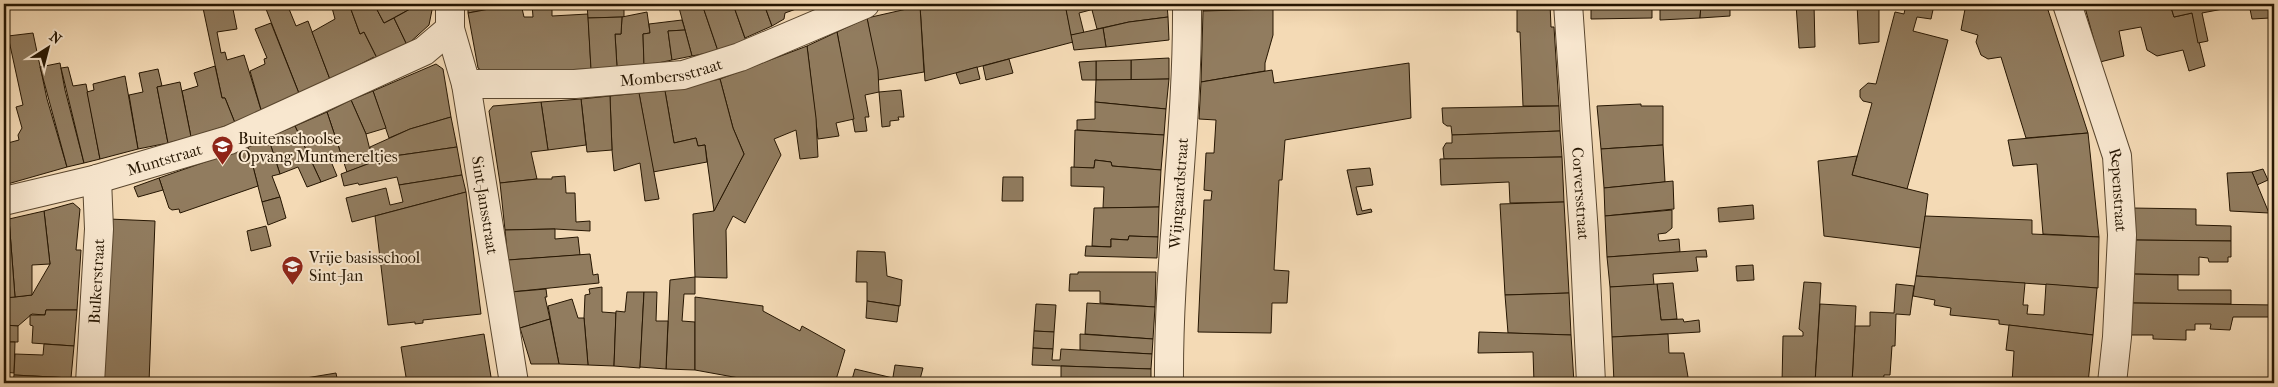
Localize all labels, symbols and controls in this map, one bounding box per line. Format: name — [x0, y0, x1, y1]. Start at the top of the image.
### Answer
north arrow — [22, 22, 72, 72]
text: N — [46, 28, 65, 48]
street label: Mombersstraat — [619, 54, 725, 90]
place label: Buitenschoolse Opvang Muntmereltjes — [238, 129, 398, 166]
school or university icon: Buitenschoolse Opvang Muntmereltjes — [210, 135, 234, 166]
street label: Wijngaardstraat — [1165, 137, 1192, 250]
street label: Muntstraat — [125, 139, 205, 180]
street label: Repenstraat — [2105, 145, 2131, 233]
street label: Corversstraat — [1568, 147, 1593, 241]
street label: Sint-Jansstraat — [468, 155, 502, 256]
street label: Bulkerstraat — [84, 238, 108, 324]
place label: Vrije basisschool Sint-Jan — [308, 248, 421, 285]
school or university icon: Vrije basisschool Sint-Jan — [281, 254, 305, 285]

